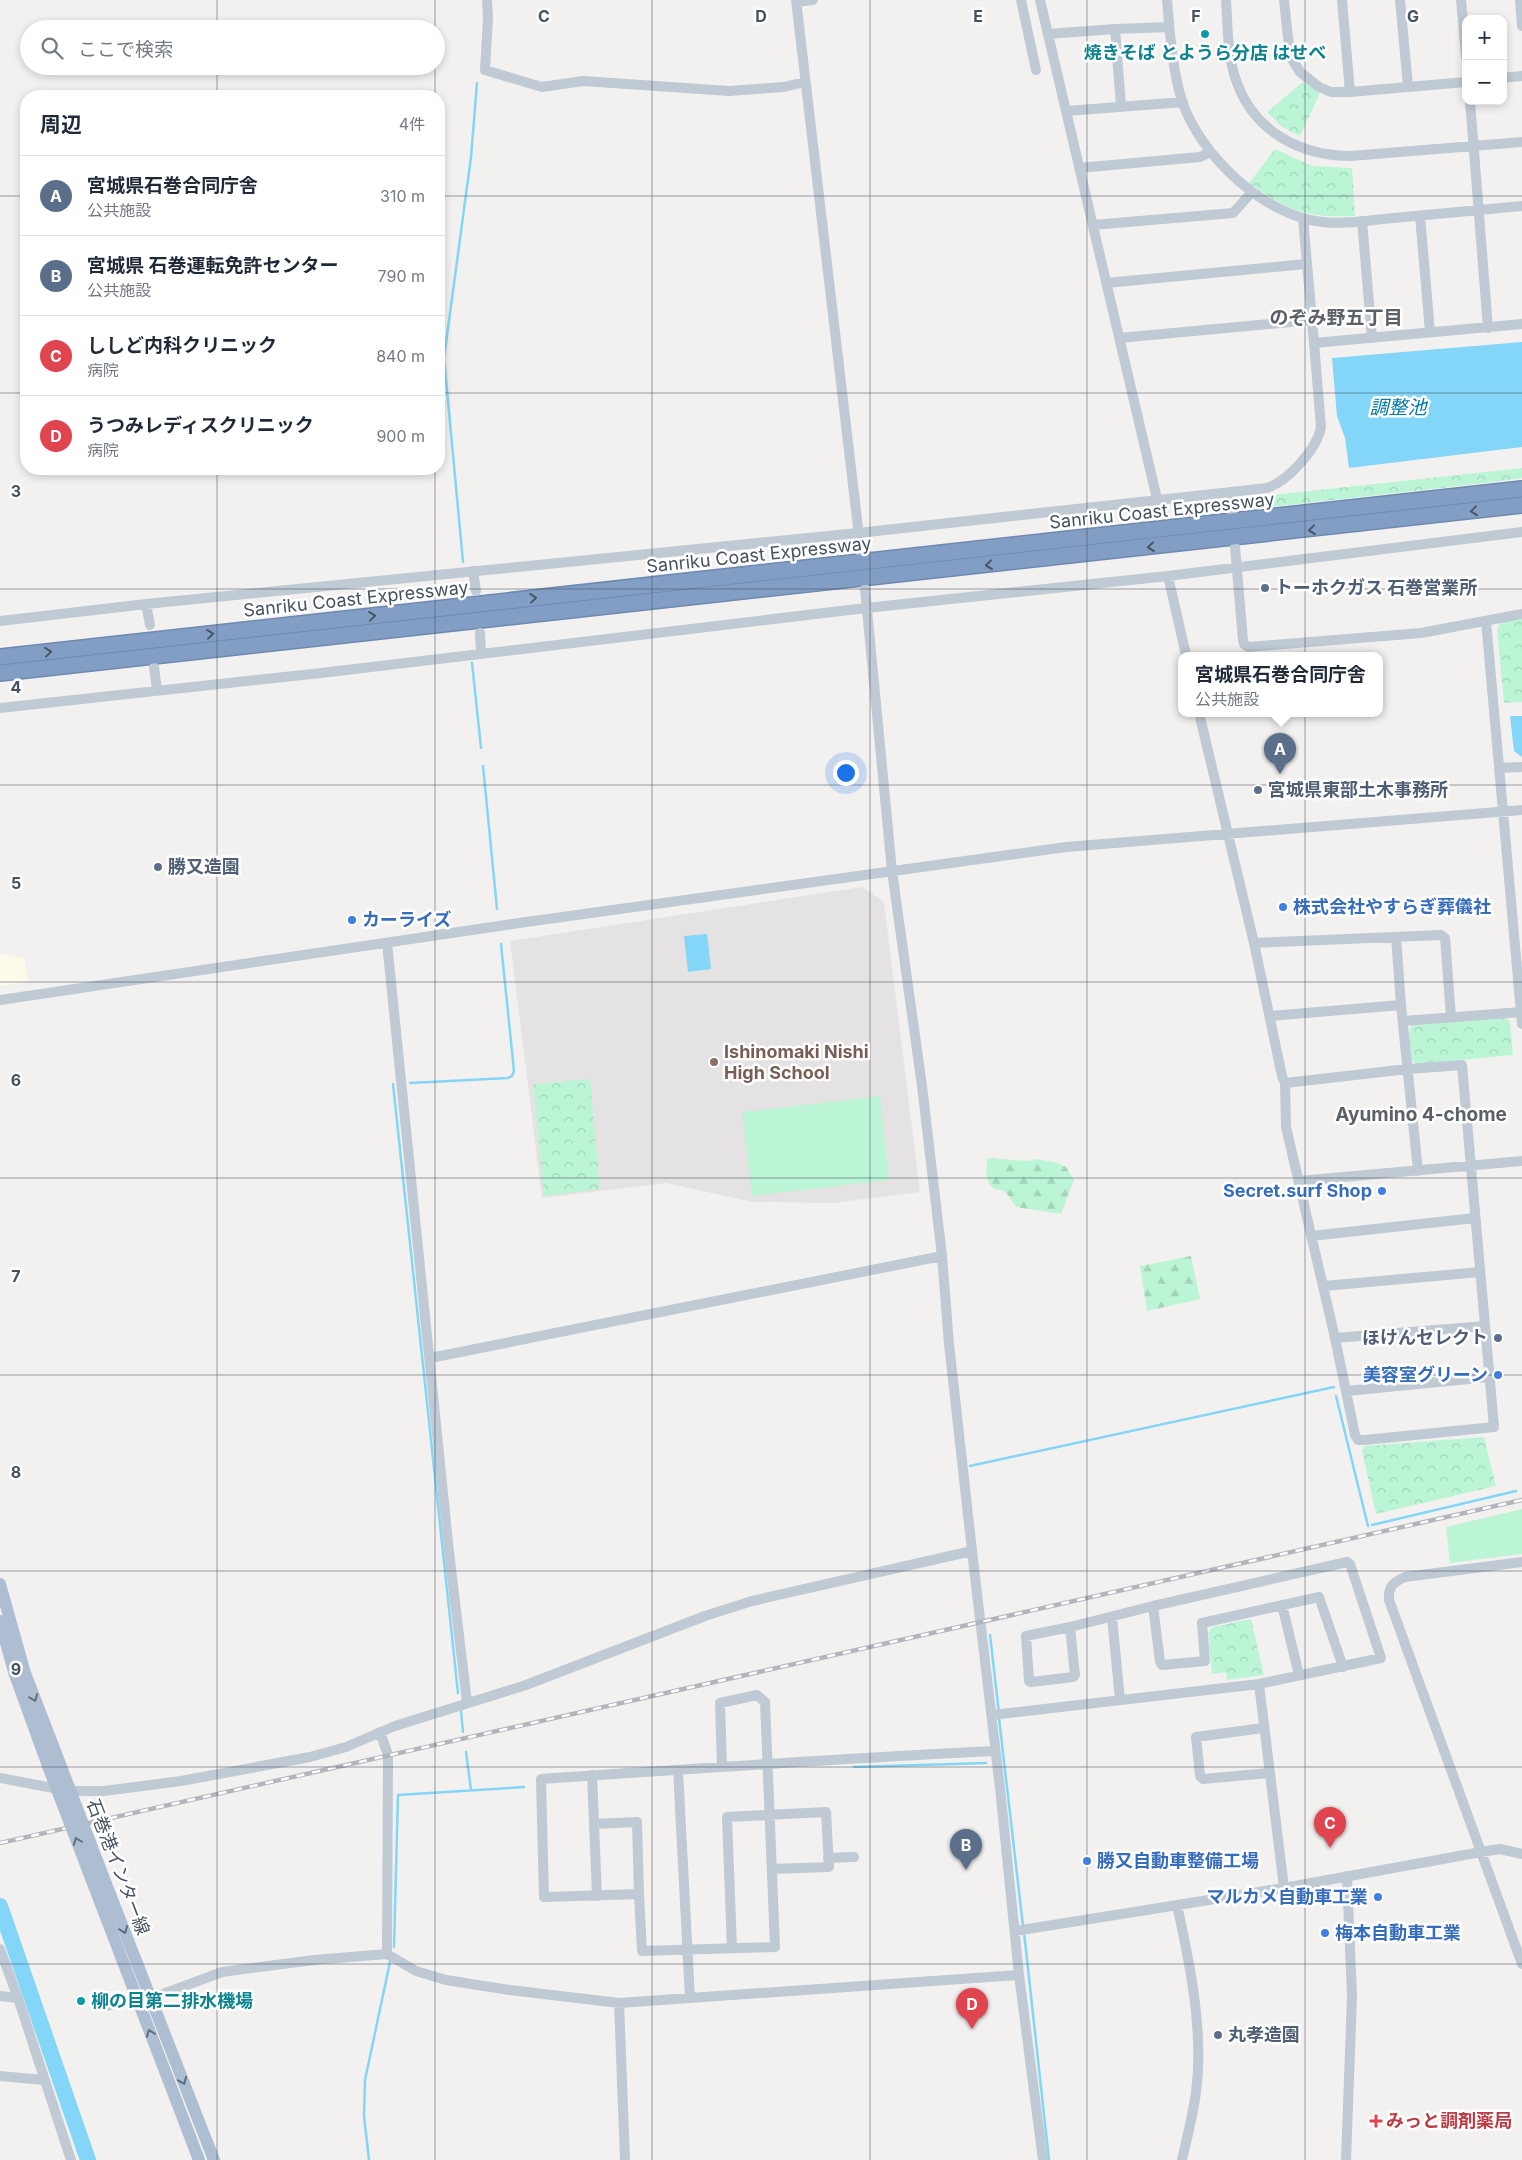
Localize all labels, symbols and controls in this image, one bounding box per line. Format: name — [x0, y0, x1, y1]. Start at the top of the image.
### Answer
text: C — [538, 6, 550, 26]
text: D — [755, 6, 767, 26]
text: E — [973, 6, 983, 26]
text: F — [1191, 6, 1201, 26]
text: G — [1407, 6, 1419, 26]
map controls — [1462, 15, 1507, 105]
button: + — [1462, 15, 1507, 60]
search box — [20, 20, 445, 75]
marker: 焼きそば とようら分店 はせべ — [1199, 28, 1211, 40]
icon: search — [38, 34, 66, 62]
text: ここで検索 — [78, 38, 173, 61]
place label: 焼きそば とようら分店 はせべ — [1084, 42, 1326, 63]
button: − — [1462, 60, 1507, 105]
text: 周辺 — [40, 112, 82, 137]
text: 4件 — [399, 114, 425, 134]
text: 宮城県石巻合同庁舎 — [87, 174, 258, 197]
text: A — [50, 186, 62, 206]
text: 310 m — [380, 186, 425, 206]
text: 公共施設 — [87, 200, 151, 220]
text: 宮城県 石巻運転免許センター — [87, 254, 339, 277]
text: B — [51, 266, 61, 286]
text: 790 m — [378, 266, 425, 286]
text: 公共施設 — [87, 280, 151, 300]
district label: のぞみ野五丁目 — [1269, 306, 1403, 329]
text: ししど内科クリニック — [87, 334, 277, 357]
text: C — [50, 346, 62, 366]
text: 840 m — [376, 346, 425, 366]
text: 病院 — [87, 360, 119, 380]
water label: 調整池 — [1369, 396, 1428, 419]
text: うつみレディスクリニック — [87, 414, 314, 437]
text: D — [50, 426, 62, 446]
text: 900 m — [376, 426, 425, 446]
text: 病院 — [87, 440, 119, 460]
text: 3 — [11, 481, 21, 501]
street label: Sanriku Coast Expressway — [1048, 488, 1276, 533]
one-way arrow — [1469, 505, 1477, 516]
one-way arrow — [1308, 524, 1316, 535]
street label: Sanriku Coast Expressway — [645, 532, 873, 577]
one-way arrow — [1146, 541, 1154, 552]
one-way arrow — [985, 559, 993, 570]
street label: Sanriku Coast Expressway — [242, 576, 470, 621]
place label: トーホクガス 石巻営業所 — [1275, 577, 1477, 598]
marker: トーホクガス 石巻営業所 — [1259, 582, 1271, 594]
one-way arrow — [529, 593, 537, 604]
one-way arrow — [368, 611, 376, 622]
one-way arrow — [206, 629, 214, 640]
one-way arrow — [45, 647, 53, 658]
popup — [1178, 652, 1383, 717]
text: 宮城県石巻合同庁舎 — [1195, 663, 1366, 686]
text: 4 — [11, 677, 22, 697]
text: 公共施設 — [1195, 689, 1259, 709]
pin: A — [1264, 733, 1296, 774]
your location — [833, 760, 859, 786]
place label: 宮城県東部土木事務所 — [1268, 779, 1448, 800]
marker: 宮城県東部土木事務所 — [1252, 784, 1264, 796]
place label: 勝又造園 — [168, 856, 240, 877]
marker: 勝又造園 — [152, 861, 164, 873]
text: 5 — [11, 873, 21, 893]
place label: 株式会社やすらぎ葬儀社 — [1293, 896, 1491, 917]
marker: 株式会社やすらぎ葬儀社 — [1277, 901, 1289, 913]
place label: カーライズ — [362, 909, 451, 930]
marker: カーライズ — [346, 914, 358, 926]
place label: Ishinomaki Nishi High School — [724, 1041, 869, 1083]
marker: Ishinomaki Nishi High School — [708, 1056, 720, 1068]
text: 6 — [11, 1070, 21, 1090]
district label: Ayumino 4-chome — [1335, 1103, 1507, 1126]
place label: Secret.surf Shop — [1223, 1180, 1372, 1201]
marker: Secret.surf Shop — [1376, 1185, 1388, 1197]
text: 7 — [11, 1266, 21, 1286]
place label: ほけんセレクト — [1362, 1327, 1488, 1348]
marker: ほけんセレクト — [1492, 1332, 1504, 1344]
place label: 美容室グリーン — [1363, 1364, 1488, 1385]
marker: 美容室グリーン — [1492, 1369, 1504, 1381]
text: 8 — [11, 1462, 21, 1482]
text: 9 — [11, 1659, 21, 1679]
one-way arrow — [28, 1693, 39, 1702]
street label: 石巻港インター線 — [83, 1796, 154, 1938]
pin: C — [1314, 1807, 1346, 1848]
pin: B — [950, 1829, 982, 1870]
one-way arrow — [73, 1837, 83, 1846]
place label: 勝又自動車整備工場 — [1097, 1850, 1259, 1871]
marker: 勝又自動車整備工場 — [1081, 1855, 1093, 1867]
place label: マルカメ自動車工業 — [1207, 1886, 1368, 1907]
marker: マルカメ自動車工業 — [1372, 1891, 1384, 1903]
place label: 梅本自動車工業 — [1335, 1922, 1461, 1943]
one-way arrow — [117, 1925, 128, 1934]
marker: 梅本自動車工業 — [1319, 1927, 1331, 1939]
pin: D — [956, 1988, 988, 2029]
place label: 柳の目第二排水機場 — [91, 1990, 253, 2011]
marker: 柳の目第二排水機場 — [75, 1995, 87, 2007]
place label: 丸孝造園 — [1228, 2024, 1300, 2045]
one-way arrow — [146, 2029, 156, 2037]
marker: 丸孝造園 — [1212, 2029, 1224, 2041]
one-way arrow — [177, 2076, 187, 2085]
place label: みっと調剤薬局 — [1386, 2110, 1512, 2131]
marker: みっと調剤薬局 — [1370, 2115, 1382, 2127]

